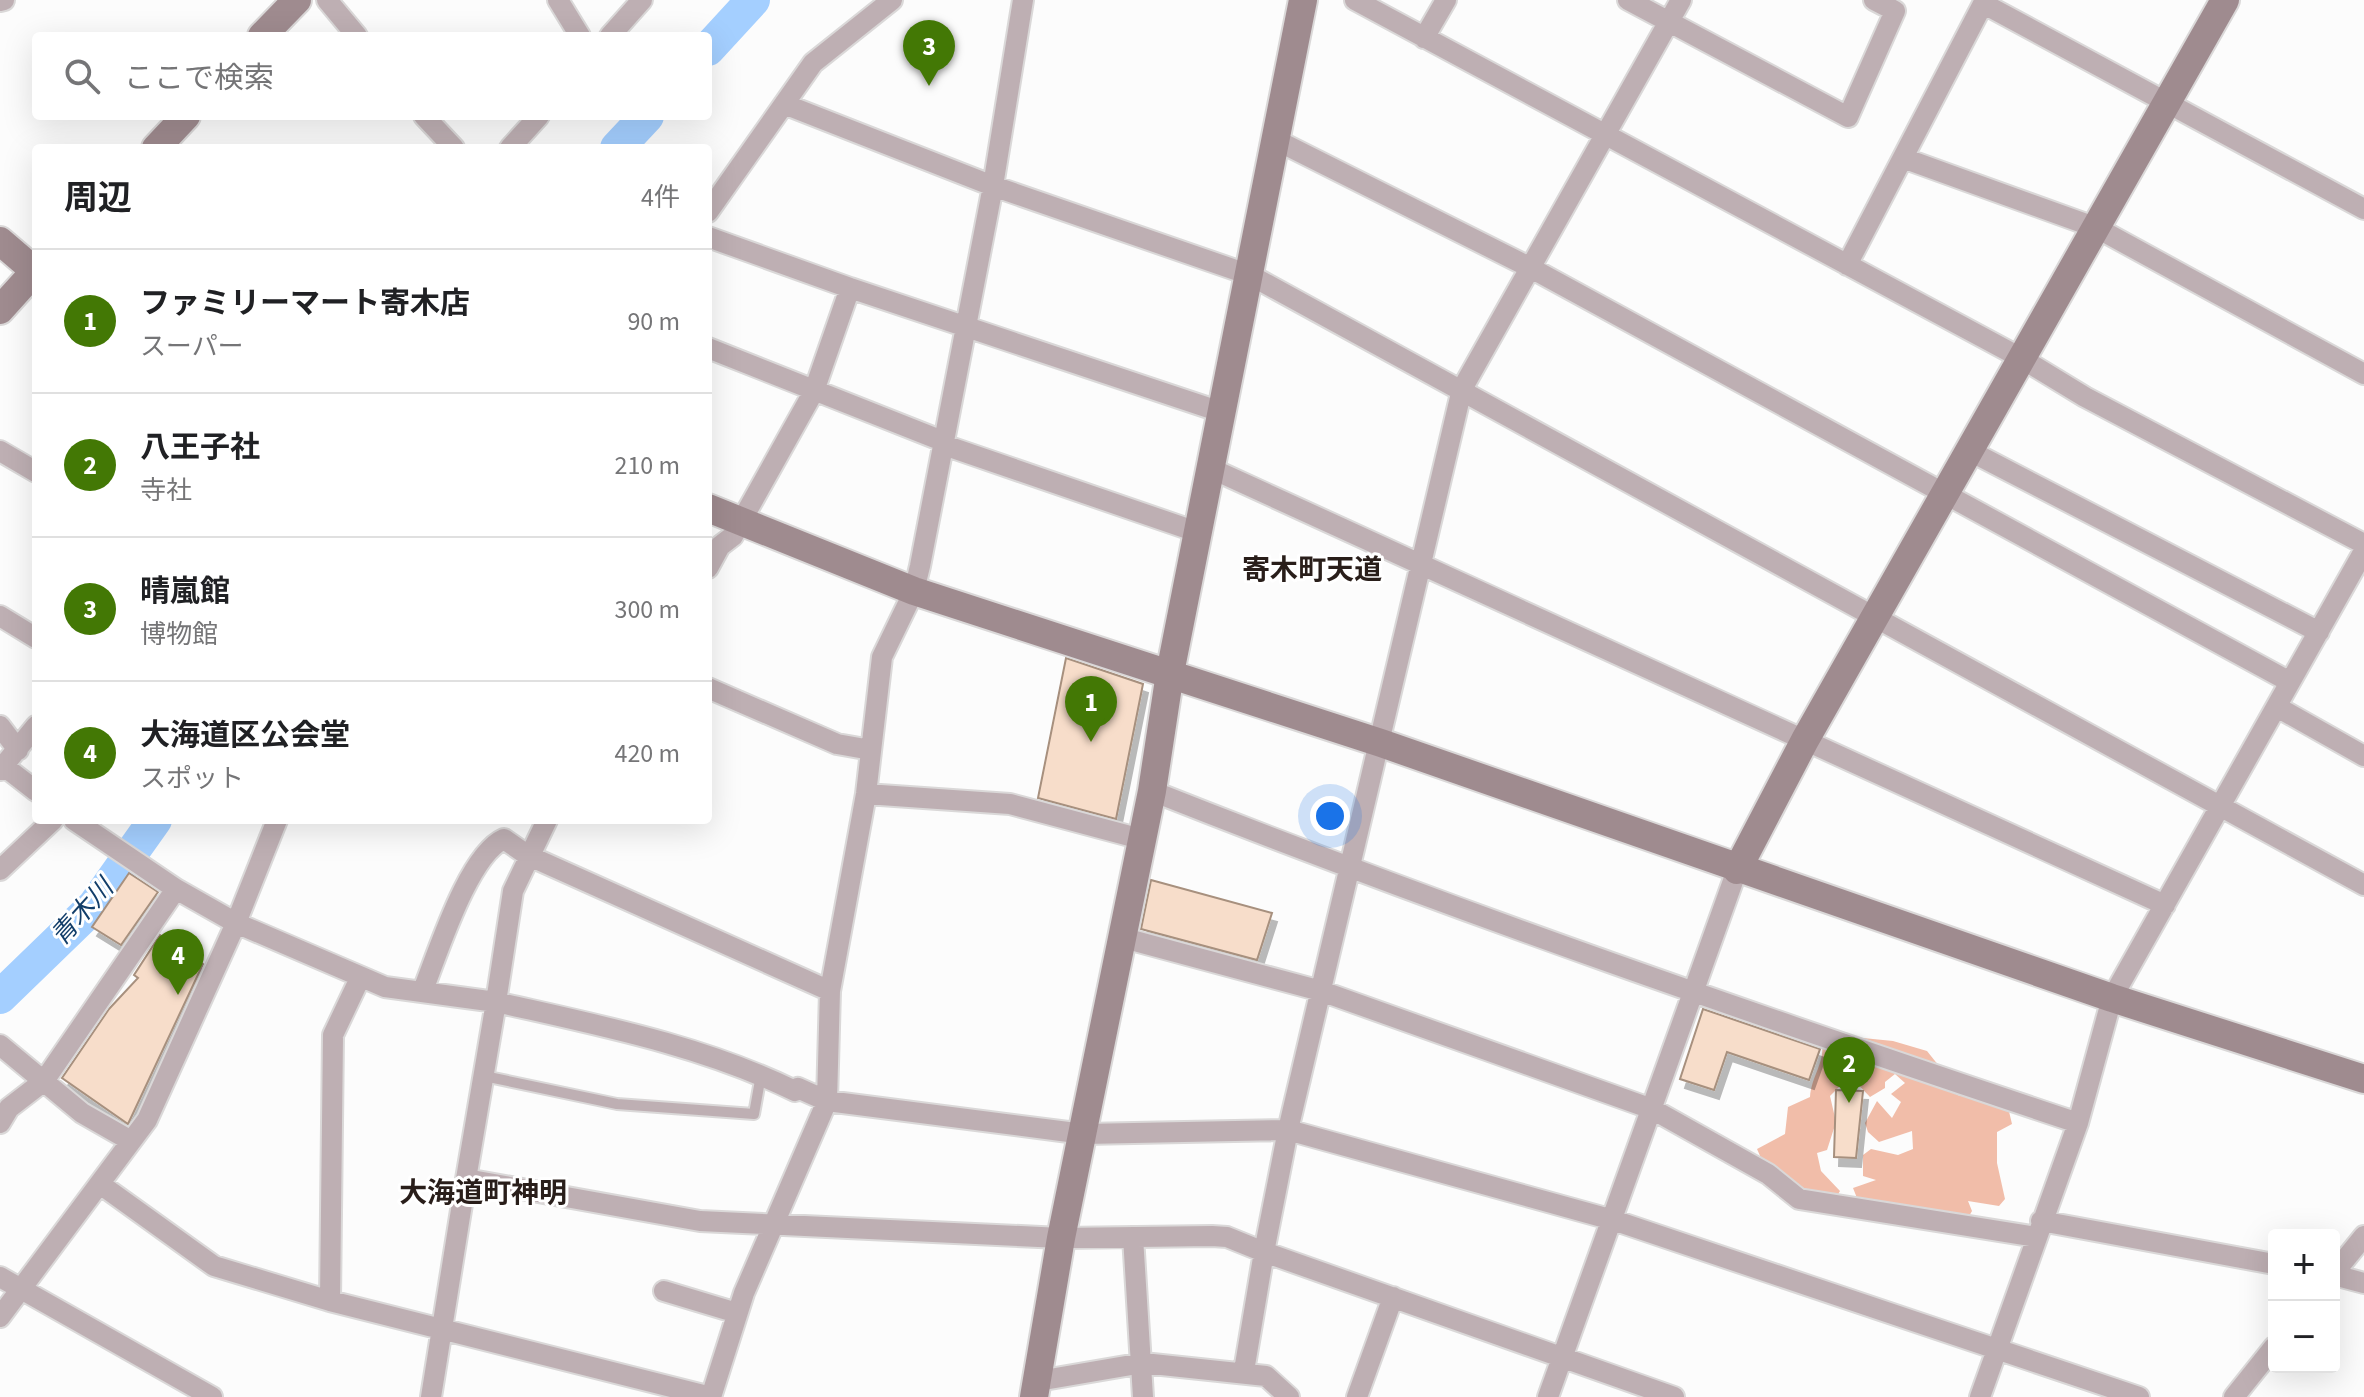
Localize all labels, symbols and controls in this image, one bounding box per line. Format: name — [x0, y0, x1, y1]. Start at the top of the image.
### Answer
pin: 3 — [903, 20, 955, 86]
search box — [32, 32, 712, 120]
icon: search — [60, 54, 104, 98]
text: ここで検索 — [124, 57, 274, 100]
text: 周辺 — [64, 174, 132, 223]
text: 4件 — [641, 179, 680, 216]
text: ファミリーマート寄木店 — [140, 282, 470, 325]
text: 1 — [83, 303, 97, 340]
text: 90 m — [627, 303, 680, 340]
text: スーパー — [140, 328, 244, 365]
text: 八王子社 — [140, 426, 260, 469]
text: 2 — [83, 447, 97, 484]
text: 210 m — [614, 447, 680, 484]
text: 寺社 — [140, 472, 192, 509]
district label: 寄木町天道 — [1242, 550, 1382, 590]
text: 晴嵐館 — [140, 570, 230, 613]
text: 3 — [83, 591, 97, 628]
text: 300 m — [614, 591, 680, 628]
text: 博物館 — [140, 616, 218, 653]
pin: 1 — [1065, 676, 1117, 742]
text: 大海道区公会堂 — [140, 714, 350, 757]
text: 4 — [83, 735, 97, 772]
text: 420 m — [614, 735, 680, 772]
text: スポット — [140, 760, 244, 797]
your location — [1310, 796, 1350, 836]
water label: 青木川 — [42, 868, 124, 953]
pin: 4 — [152, 929, 204, 995]
pin: 2 — [1823, 1037, 1875, 1103]
district label: 大海道町神明 — [399, 1173, 567, 1213]
map controls — [2268, 1229, 2340, 1373]
button: + — [2268, 1229, 2340, 1301]
button: − — [2268, 1301, 2340, 1373]

